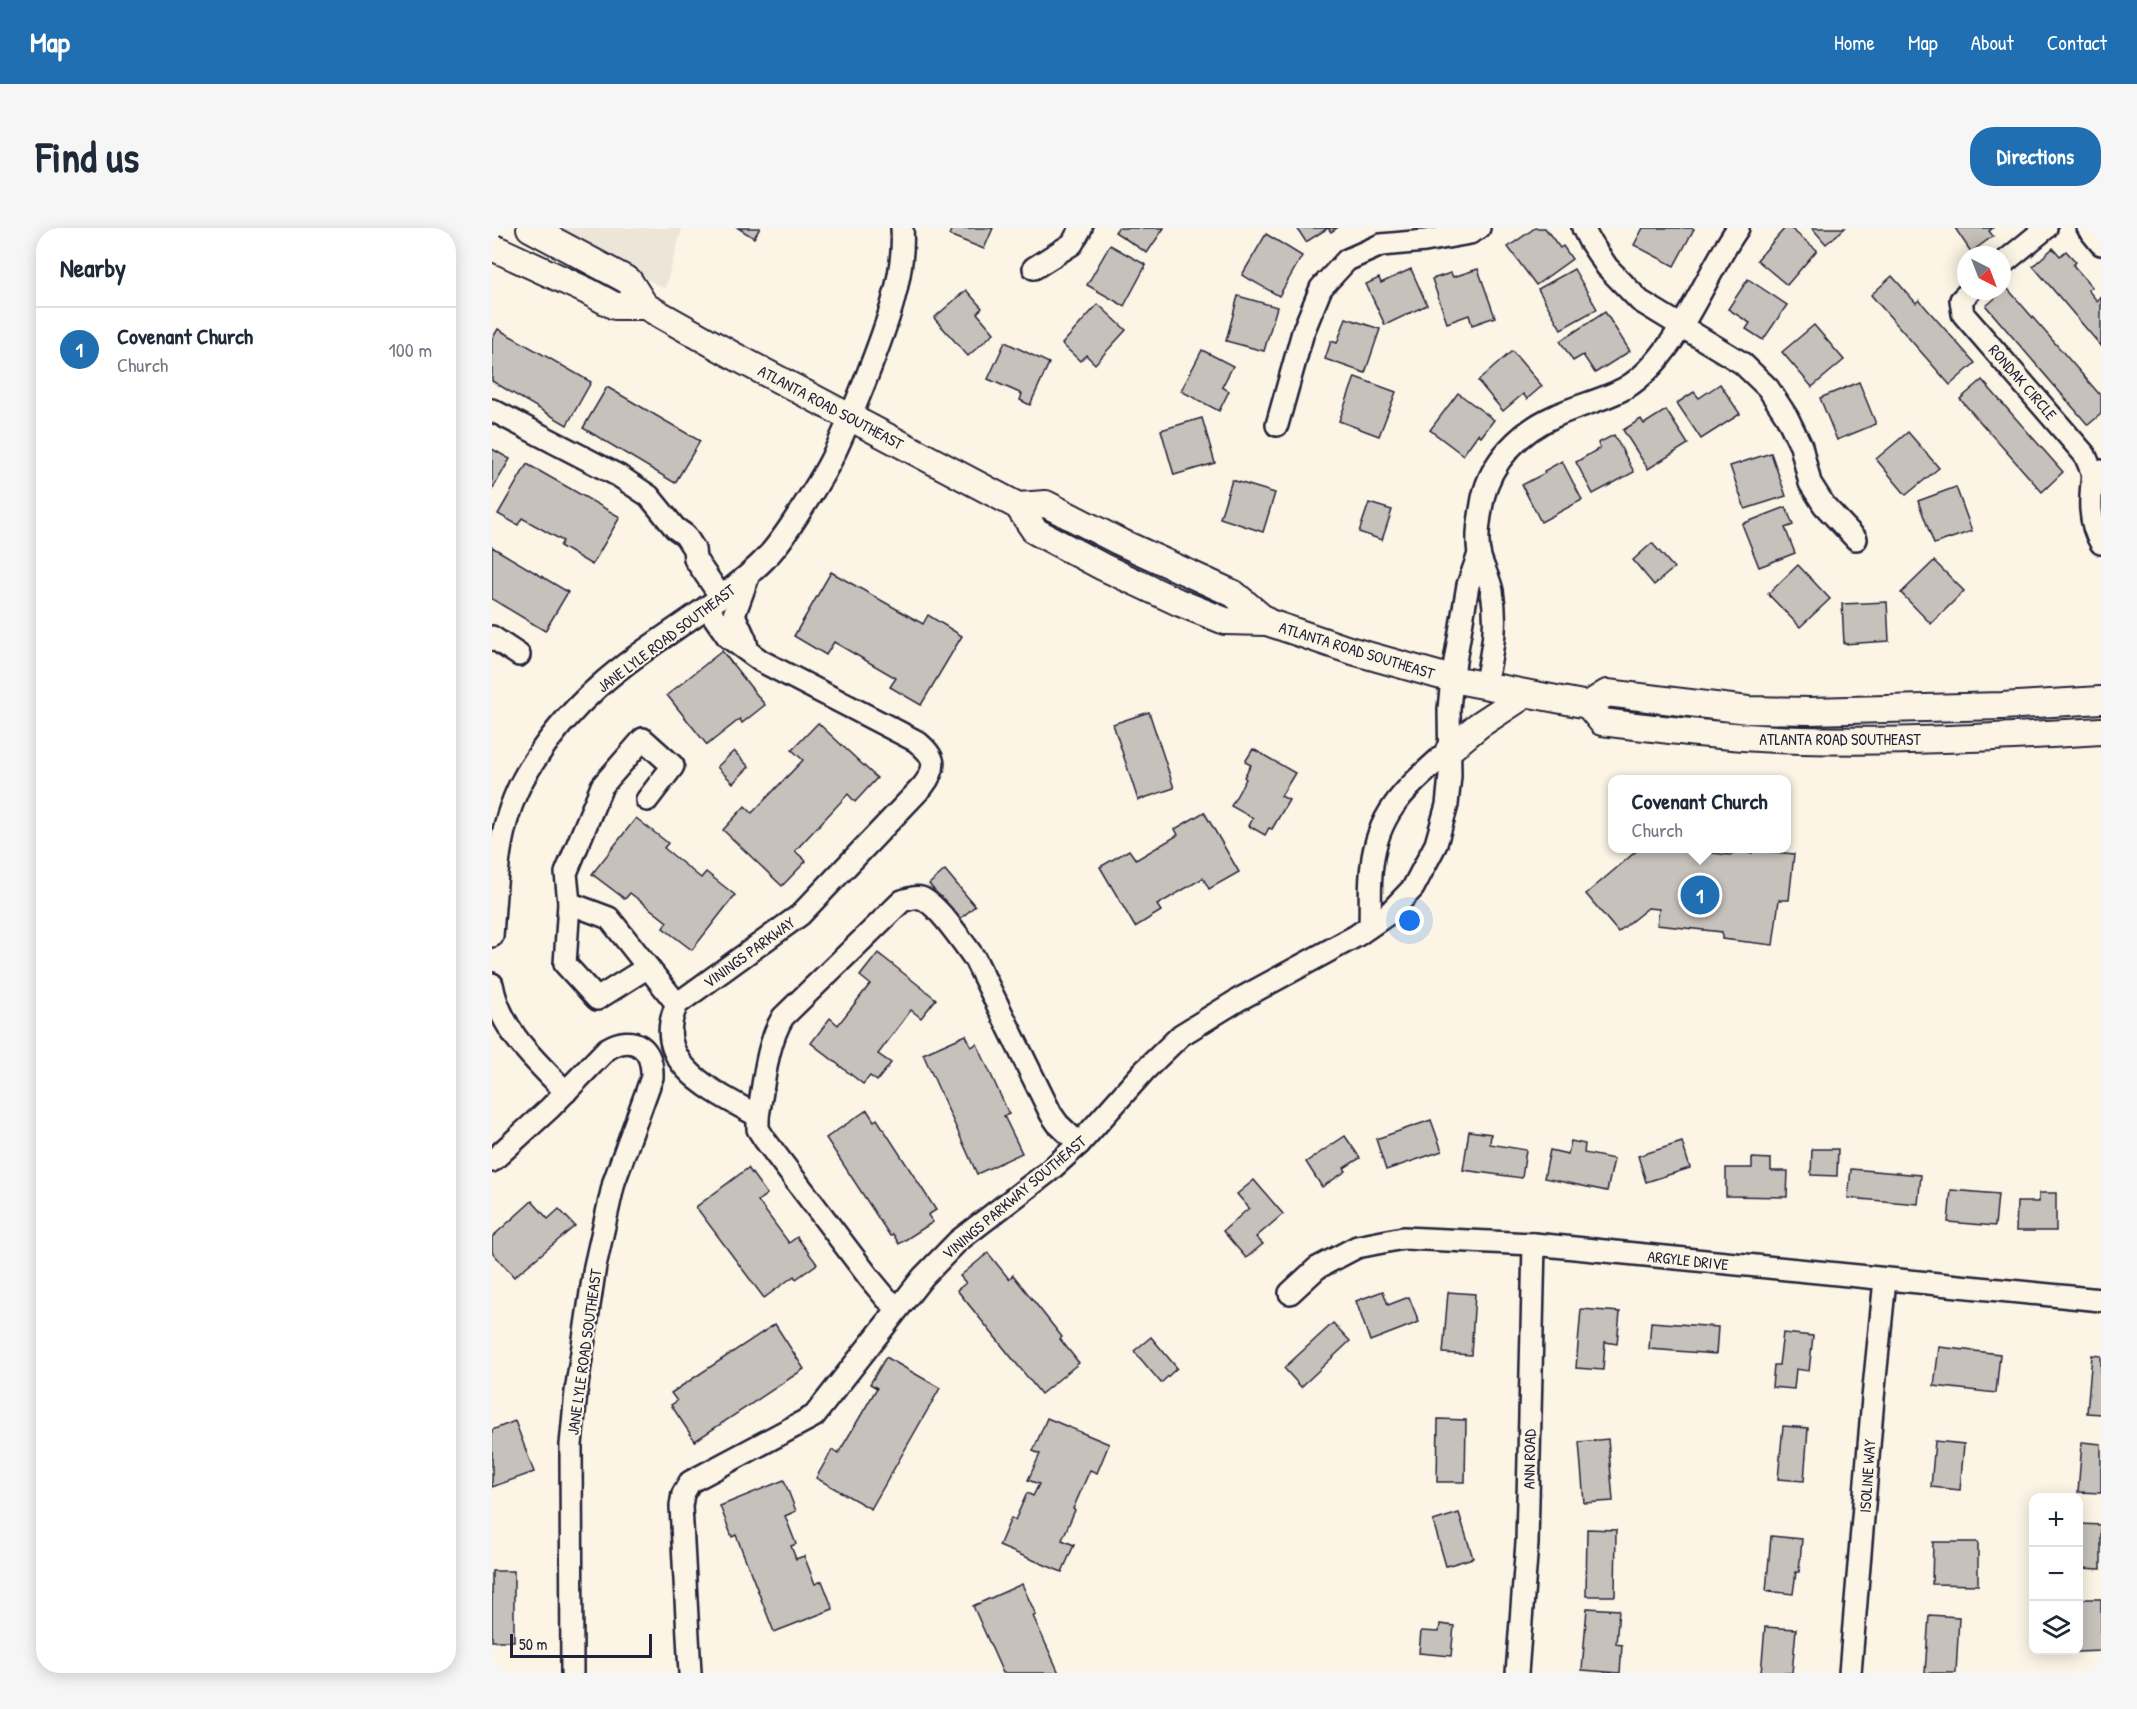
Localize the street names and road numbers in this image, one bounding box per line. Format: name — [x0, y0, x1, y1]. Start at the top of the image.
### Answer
street label: RONDAK CIRCLE — [1984, 339, 2062, 425]
street label: ATLANTA ROAD SOUTHEAST — [755, 359, 908, 455]
street label: JANE LYLE ROAD SOUTHEAST — [592, 578, 740, 697]
street label: ATLANTA ROAD SOUTHEAST — [1277, 616, 1438, 684]
street label: ATLANTA ROAD SOUTHEAST — [1759, 728, 1921, 750]
street label: VININGS PARKWAY — [699, 911, 799, 993]
street label: VININGS PARKWAY SOUTHEAST — [937, 1130, 1091, 1264]
street label: ARGYLE DRIVE — [1646, 1245, 1730, 1275]
street label: JANE LYLE ROAD SOUTHEAST — [561, 1267, 607, 1437]
street label: ANN ROAD — [1517, 1428, 1541, 1489]
street label: ISOLINE WAY — [1853, 1438, 1881, 1514]

